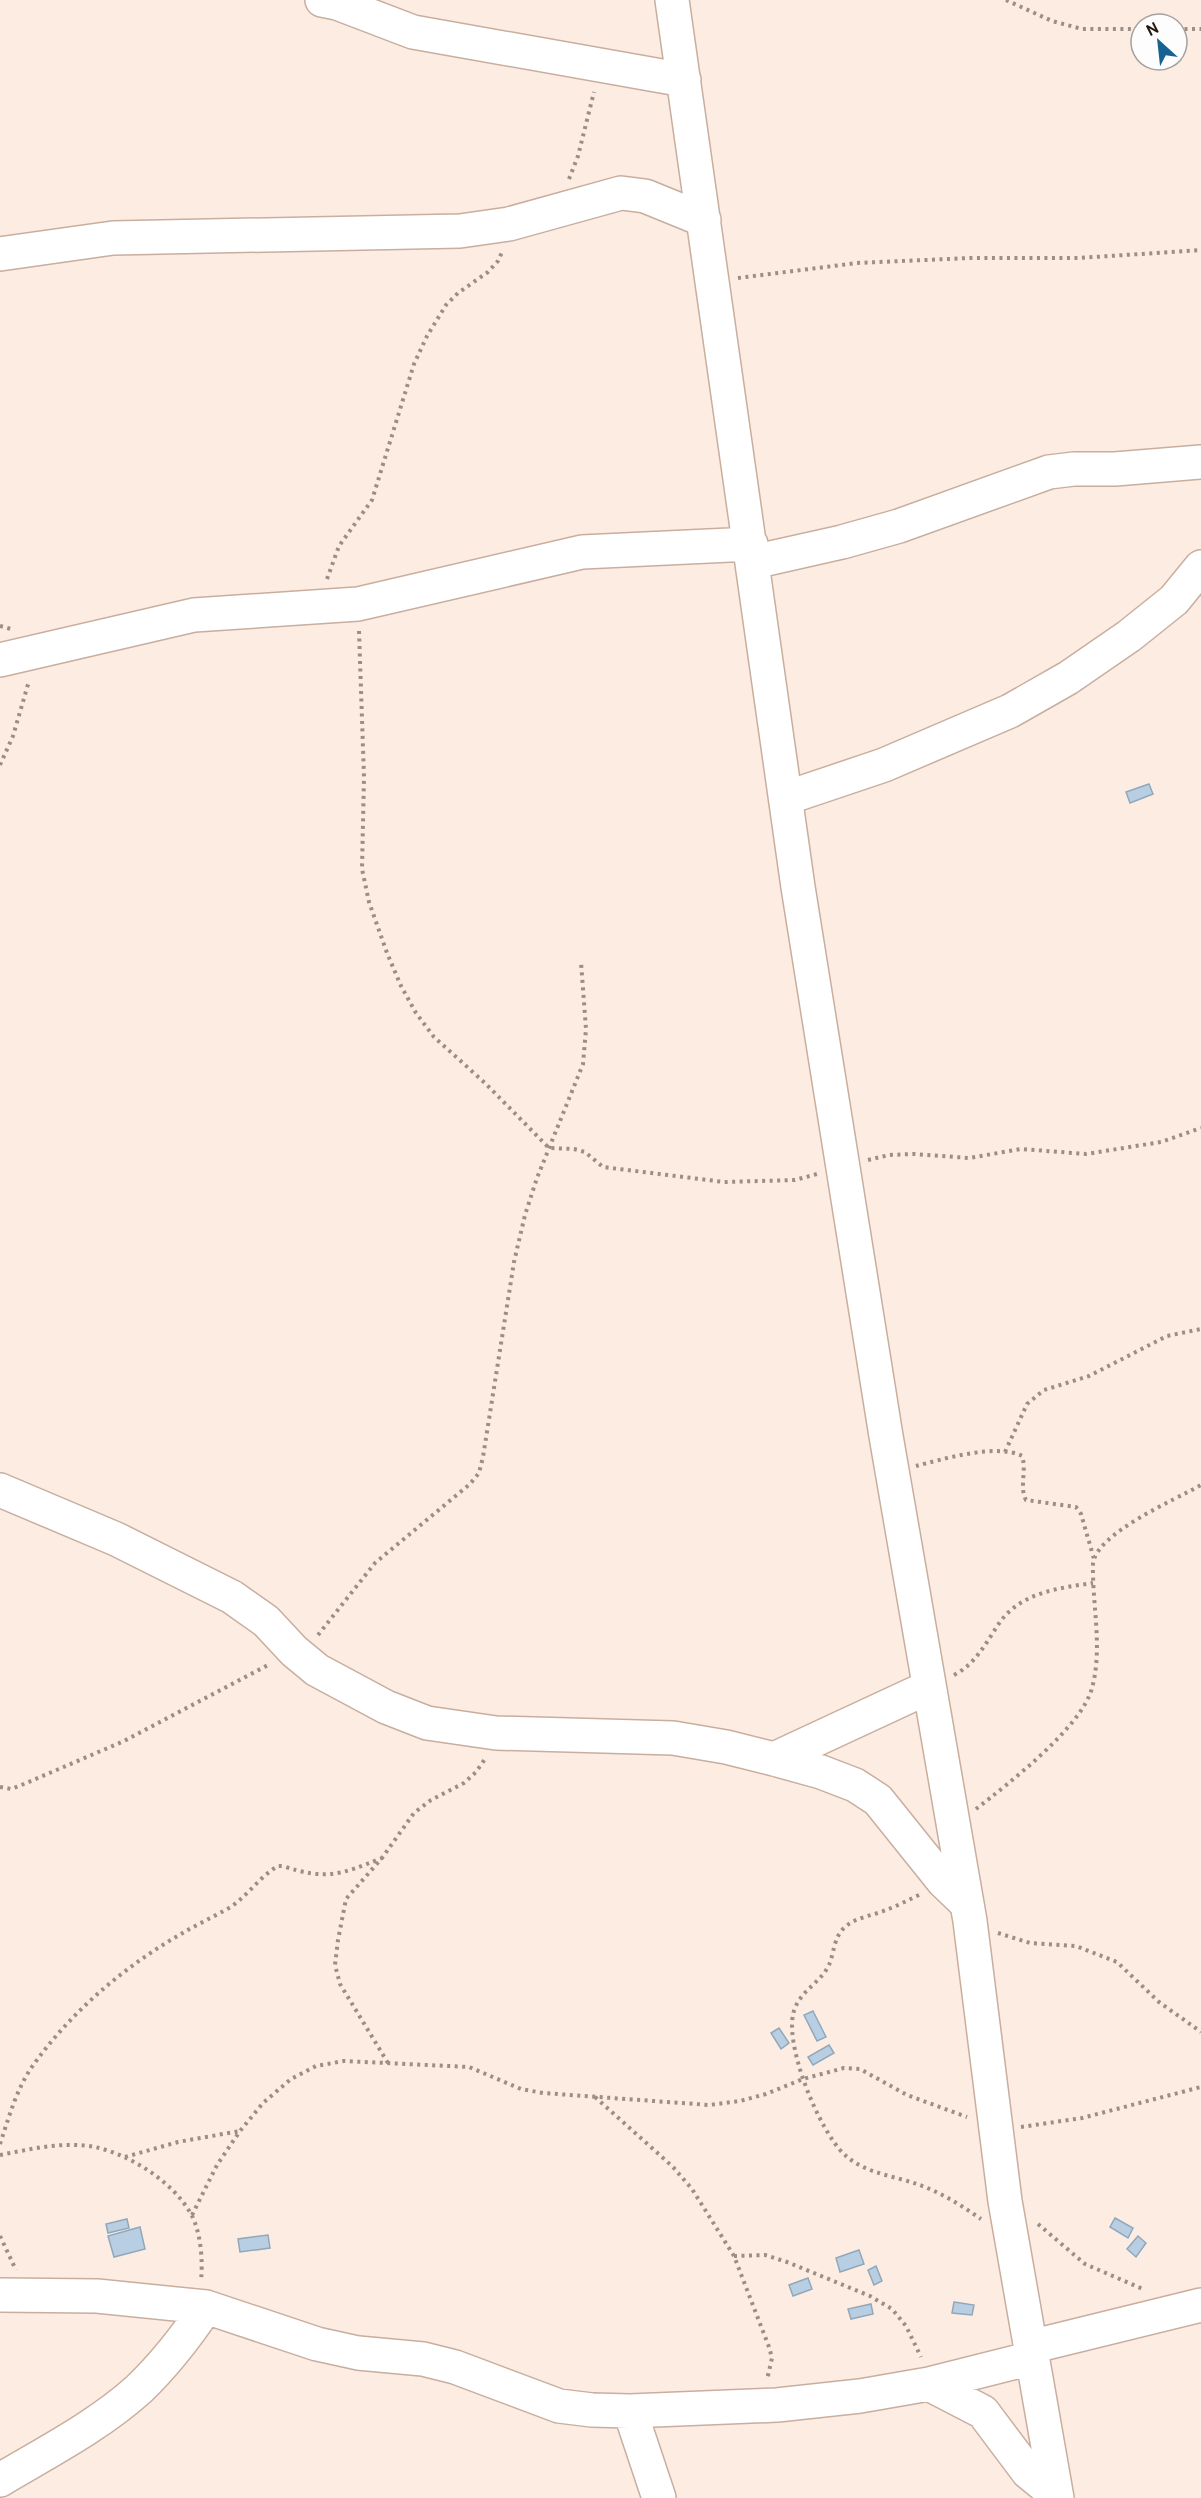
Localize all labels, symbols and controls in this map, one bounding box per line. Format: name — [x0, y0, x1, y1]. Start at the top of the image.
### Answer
north arrow — [1129, 12, 1189, 72]
text: N — [1143, 19, 1163, 42]

